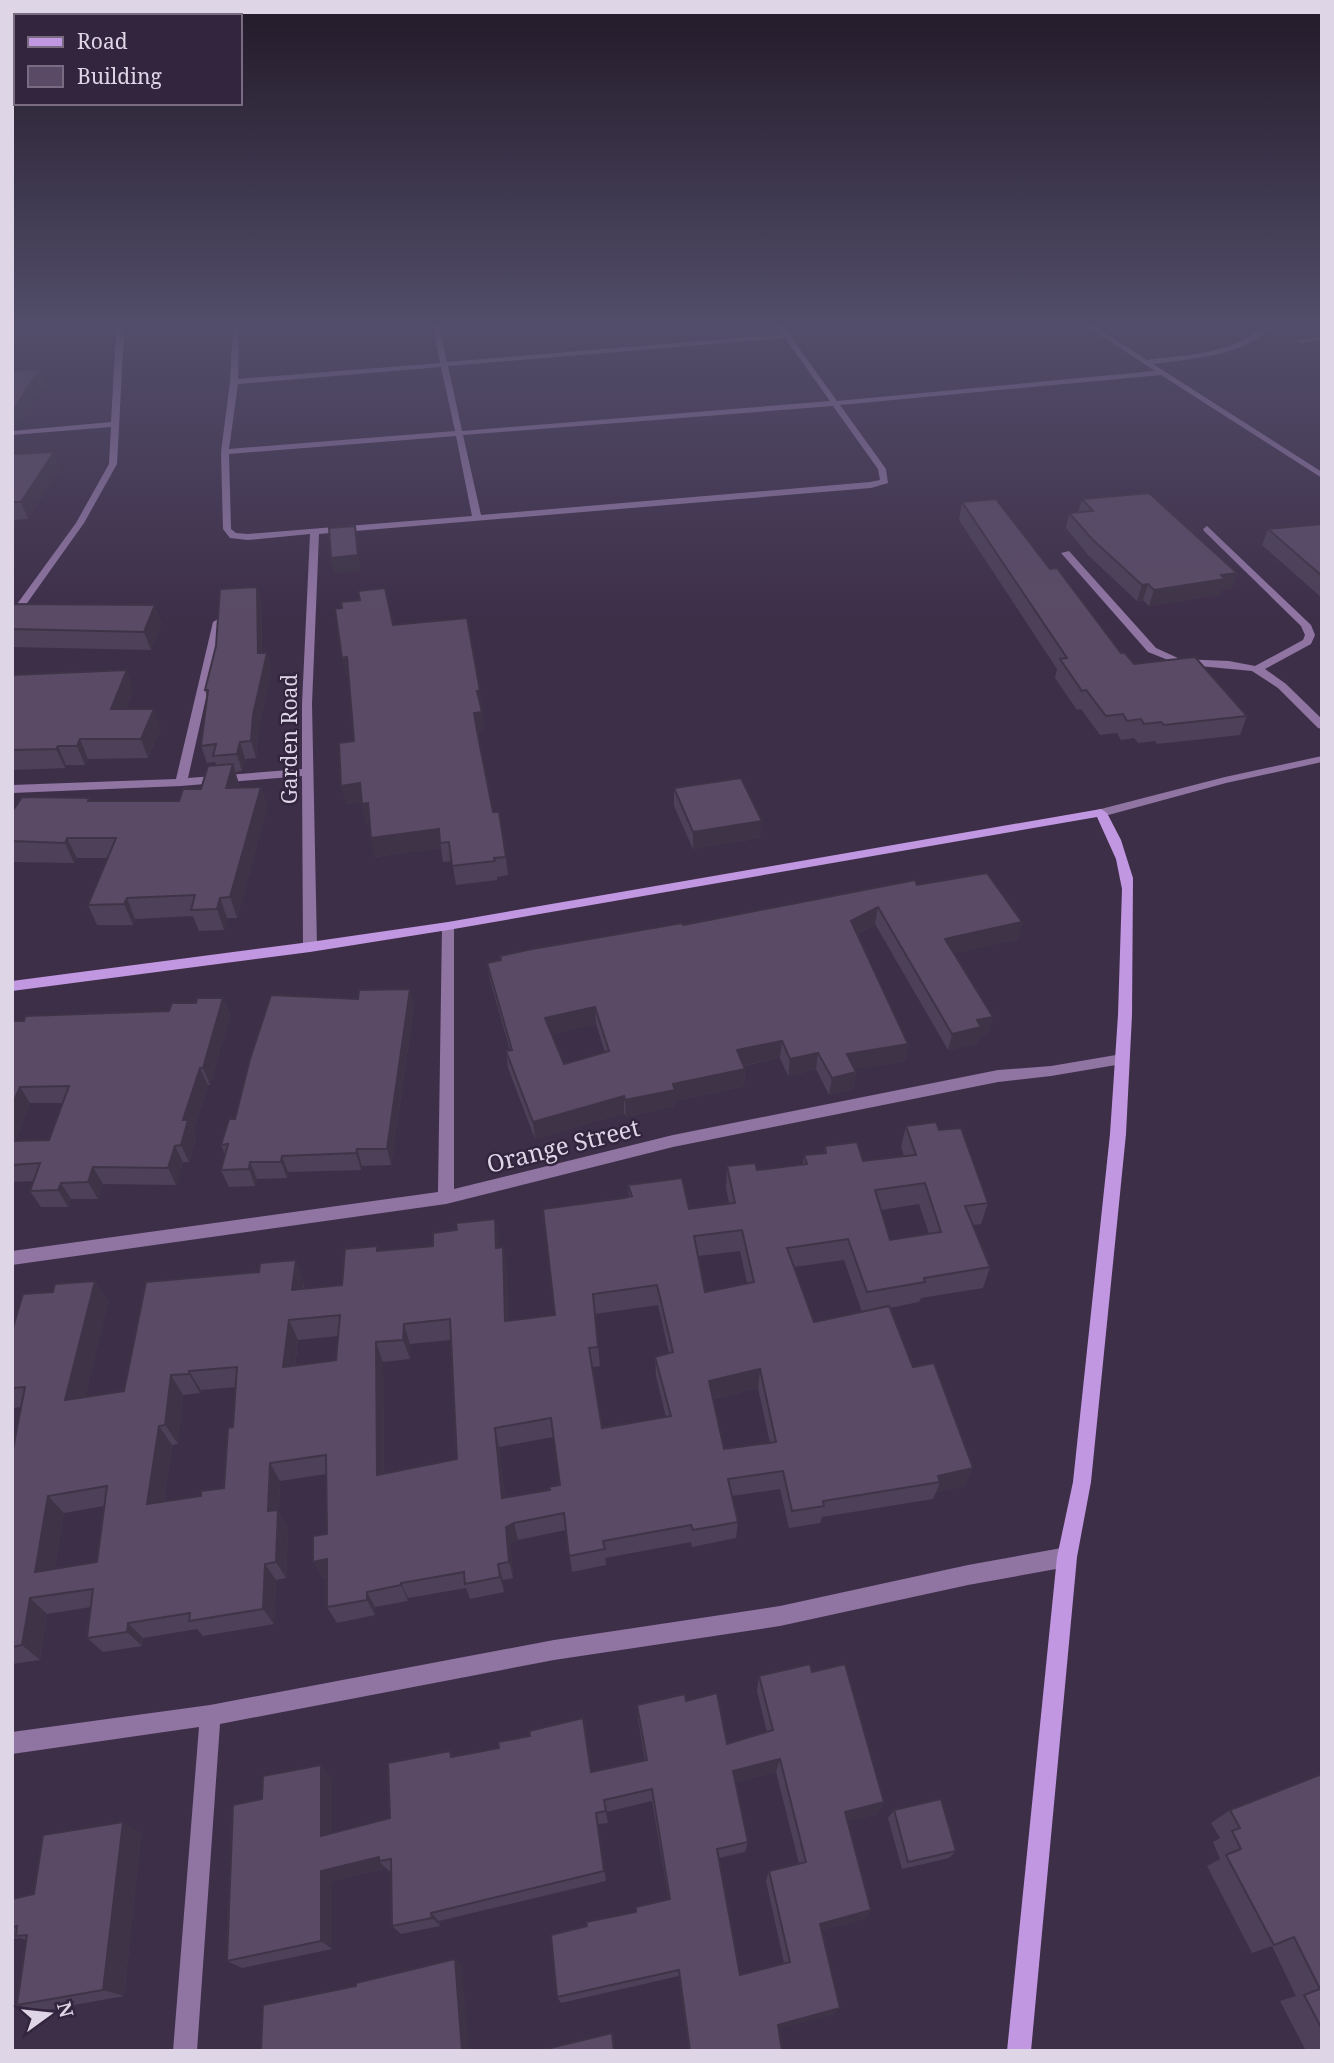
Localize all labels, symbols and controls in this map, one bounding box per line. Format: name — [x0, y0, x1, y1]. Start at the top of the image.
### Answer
legend — [14, 14, 242, 105]
text: Road — [77, 27, 128, 55]
text: Building — [77, 62, 162, 90]
street label: Garden Road — [275, 674, 303, 804]
street label: Orange Street — [483, 1110, 643, 1180]
north arrow — [14, 1979, 84, 2049]
text: N — [51, 1999, 80, 2020]

